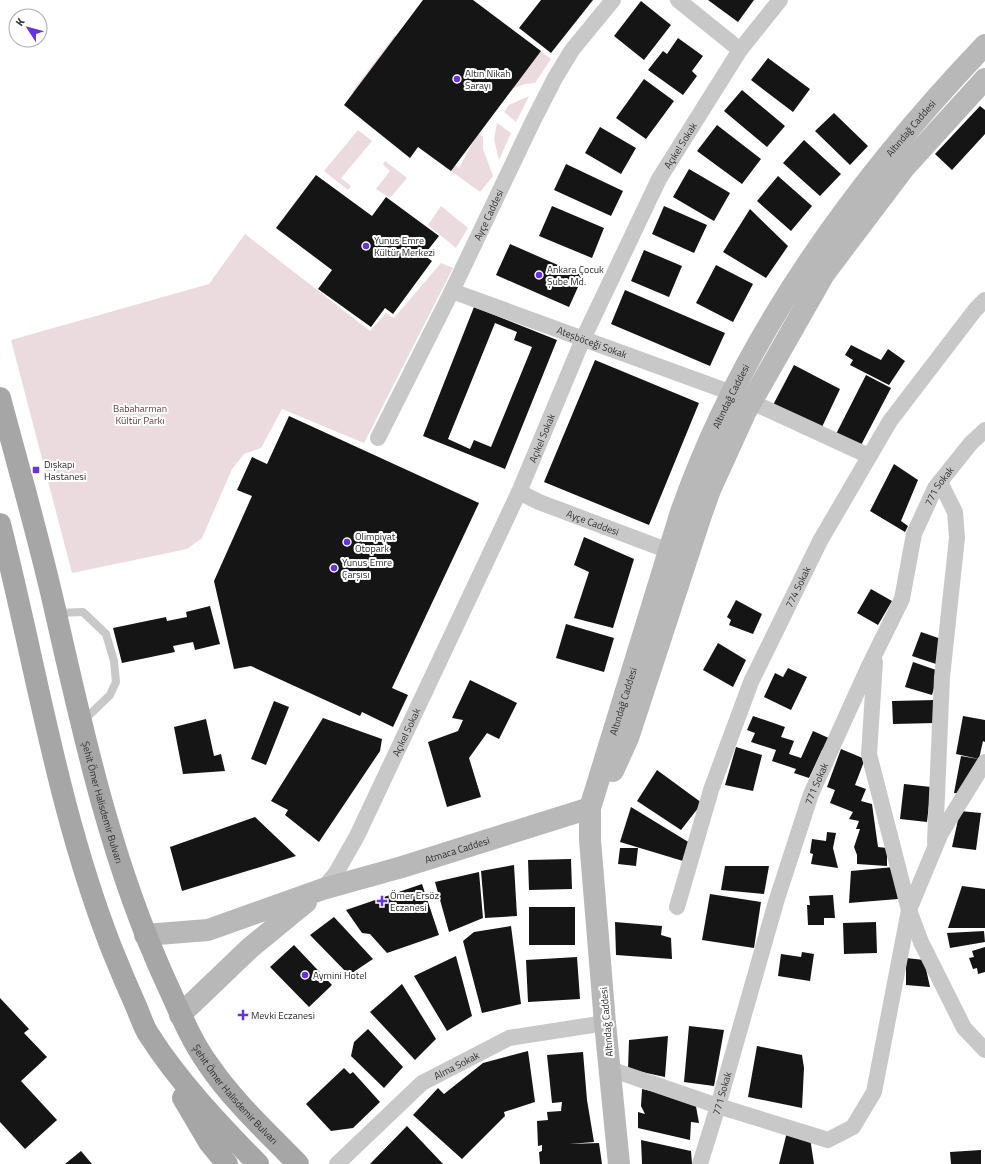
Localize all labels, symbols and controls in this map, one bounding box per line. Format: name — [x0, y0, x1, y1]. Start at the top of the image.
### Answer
north arrow — [8, 8, 48, 48]
text: K — [12, 14, 29, 29]
place label: Altın Nikah Sarayı — [465, 66, 511, 93]
marker: Altın Nikah Sarayı — [452, 74, 462, 84]
street label: Altındağ Caddesi — [883, 97, 939, 160]
street label: Açıkel Sokak — [660, 120, 701, 172]
street label: Ayçe Caddesi — [470, 187, 507, 243]
place label: Yunus Emre Kültür Merkezi — [374, 233, 435, 260]
marker: Yunus Emre Kültür Merkezi — [361, 241, 371, 251]
place label: Ankara Çocuk Şube Md. — [547, 262, 604, 289]
marker: Ankara Çocuk Şube Md. — [534, 270, 544, 280]
street label: Ateşböceği Sokak — [555, 323, 629, 362]
street label: Altındağ Caddesi — [709, 362, 753, 431]
park label: Babaharman Kültür Parkı — [113, 401, 167, 428]
street label: Açıkel Sokak — [525, 411, 559, 465]
place label: Dışkapı Hastanesi — [44, 457, 86, 484]
street label: 771 Sokak — [921, 463, 958, 508]
marker: Dışkapı Hastanesi — [31, 465, 41, 475]
street label: Ayçe Caddesi — [564, 506, 621, 540]
place label: Olimpiyat Otopark — [355, 529, 396, 556]
marker: Olimpiyat Otopark — [342, 537, 352, 547]
place label: Yunus Emre Çarşısı — [342, 555, 392, 582]
marker: Yunus Emre Çarşısı — [329, 563, 339, 573]
street label: 774 Sokak — [782, 564, 815, 610]
street label: Altındağ Caddesi — [606, 666, 641, 737]
street label: Açıkel Sokak — [389, 705, 424, 759]
street label: Şehit Ömer Halisdemir Bulvarı — [78, 740, 127, 865]
street label: 771 Sokak — [801, 760, 832, 806]
street label: Atmaca Caddesi — [423, 833, 492, 867]
place label: Ömer Ersöz Eczanesi — [390, 888, 440, 915]
marker: Ömer Ersöz Eczanesi — [377, 896, 387, 906]
place label: Aymini Hotel — [313, 968, 367, 983]
marker: Aymini Hotel — [300, 970, 310, 980]
street label: Altındağ Caddesi — [596, 986, 617, 1057]
place label: Mevki Eczanesi — [251, 1008, 315, 1023]
marker: Mevki Eczanesi — [238, 1010, 248, 1020]
street label: Şehit Ömer Halisdemir Bulvarı — [189, 1042, 281, 1148]
street label: Alma Sokak — [431, 1048, 482, 1084]
street label: 771 Sokak — [709, 1070, 735, 1117]

